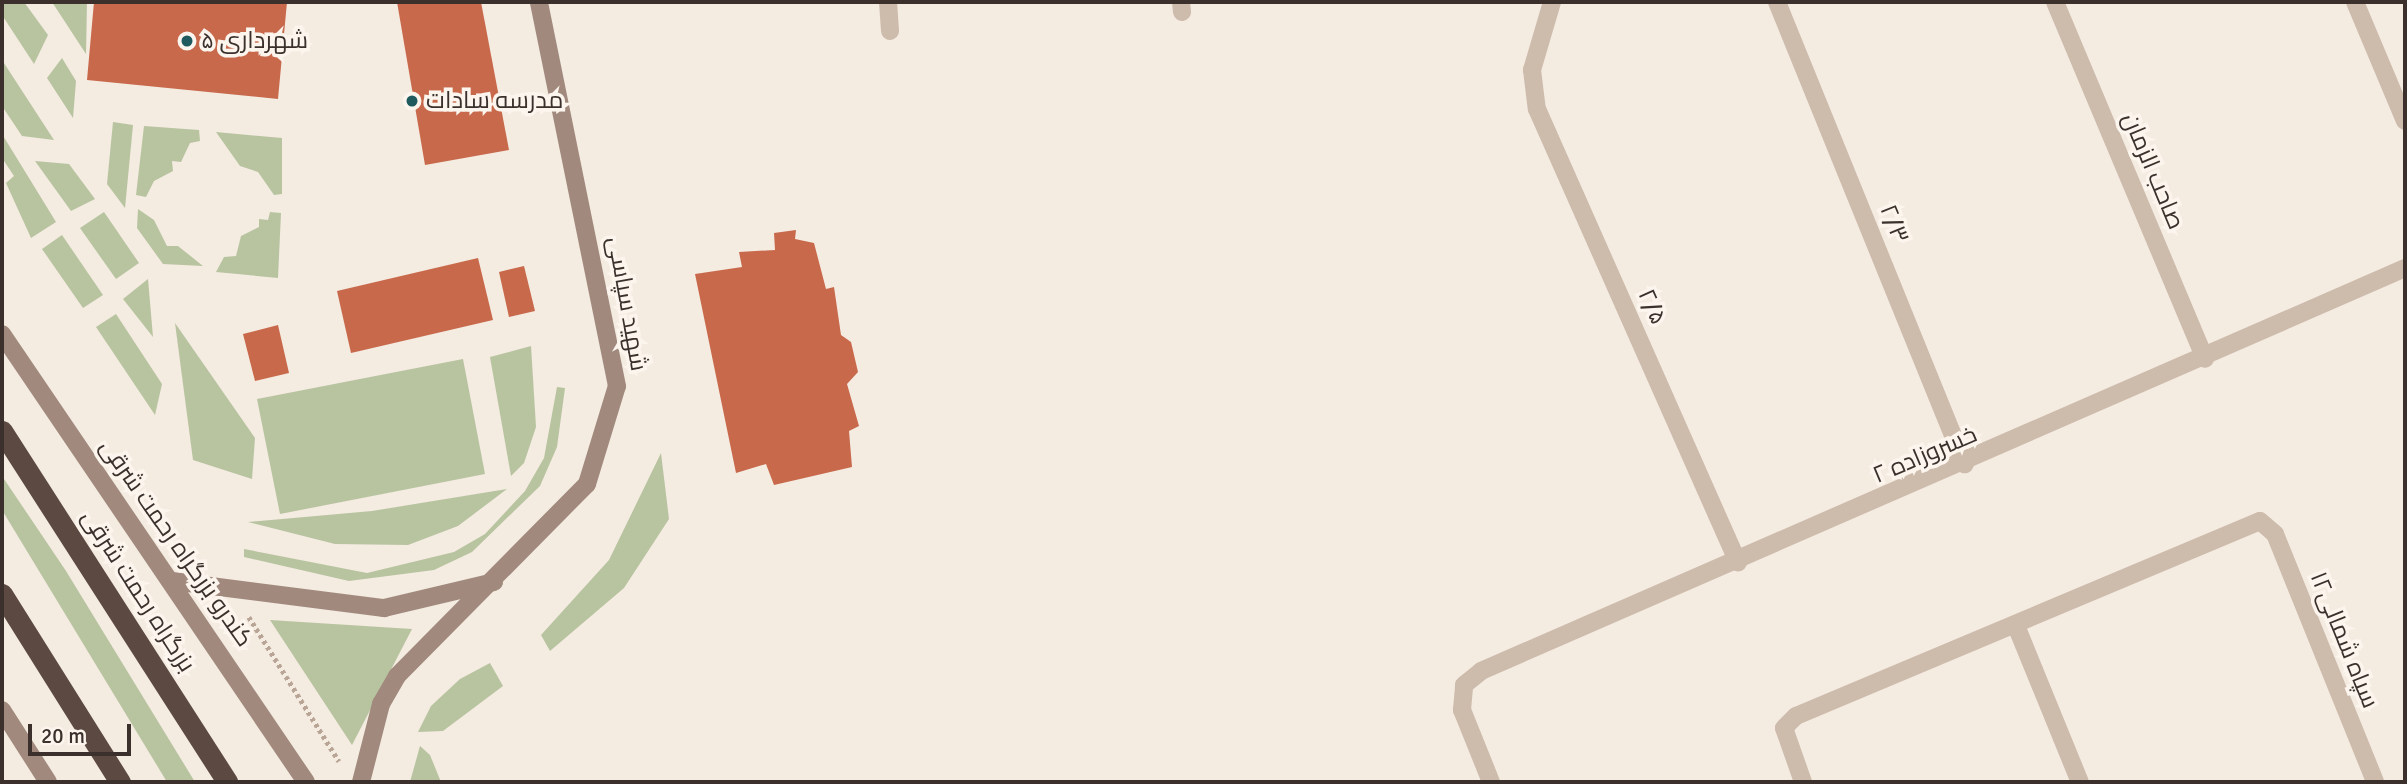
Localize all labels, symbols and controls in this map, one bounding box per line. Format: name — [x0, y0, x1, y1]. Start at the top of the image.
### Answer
place label: شهرداری ۵ — [201, 27, 308, 55]
marker: شهرداری ۵ — [179, 33, 195, 49]
place label: مدرسه سادات — [426, 87, 563, 115]
marker: مدرسه سادات — [404, 93, 420, 109]
street label: صاحب الزمان — [2116, 108, 2190, 234]
street label: ۲/۳ — [1873, 201, 1915, 247]
street label: شهید سپاسی — [601, 235, 653, 373]
street label: ۲/۵ — [1632, 285, 1672, 329]
street label: خسروزاده ۲ — [1869, 420, 1981, 490]
street label: کندرو بزرگراه رحمت شرقی — [93, 434, 259, 652]
street label: بزرگراه رحمت شرقی — [75, 505, 201, 677]
street label: سپاه شمالی۱۲ — [2304, 568, 2384, 712]
scale bar — [32, 710, 135, 754]
text: 20 m — [41, 723, 85, 749]

